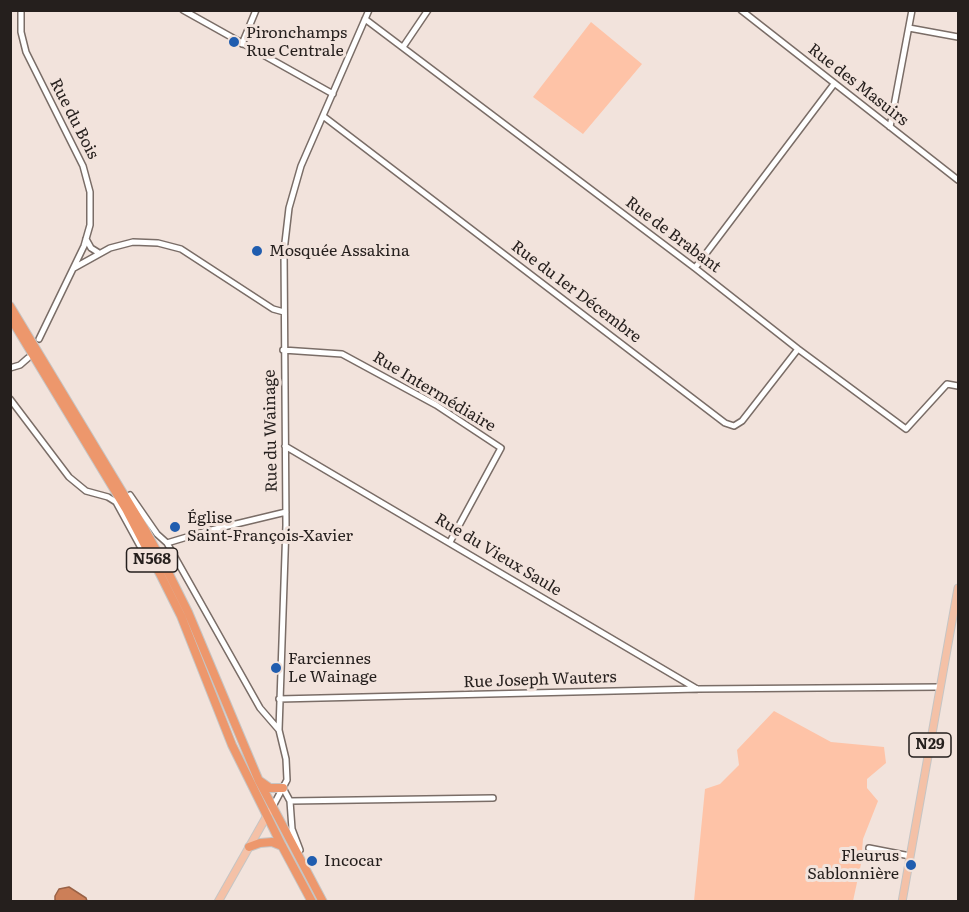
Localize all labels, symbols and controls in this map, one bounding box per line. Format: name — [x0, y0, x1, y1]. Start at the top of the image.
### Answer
place label: Pironchamps Rue Centrale — [246, 23, 347, 61]
marker: Pironchamps Rue Centrale — [227, 35, 241, 49]
street label: Rue des Masuirs — [804, 40, 912, 130]
street label: Rue du Bois — [45, 75, 103, 163]
street label: Rue de Brabant — [621, 193, 725, 277]
street label: Rue du 1er Décembre — [507, 237, 645, 347]
place label: Mosquée Assakina — [269, 241, 410, 261]
marker: Mosquée Assakina — [250, 244, 264, 258]
street label: Rue Intermédiaire — [369, 348, 499, 436]
street label: Rue du Wainage — [260, 369, 282, 493]
place label: Église Saint-François-Xavier — [187, 508, 353, 546]
street label: Rue du Vieux Saule — [431, 510, 565, 600]
marker: Église Saint-François-Xavier — [168, 520, 182, 534]
road number: N568 — [126, 548, 178, 572]
place label: Farciennes Le Wainage — [288, 649, 377, 687]
marker: Farciennes Le Wainage — [269, 661, 283, 675]
street label: Rue Joseph Wauters — [463, 668, 617, 692]
road number: N29 — [909, 733, 951, 757]
place label: Fleurus Sablonnière — [807, 846, 899, 884]
place label: Incocar — [324, 851, 382, 871]
marker: Incocar — [305, 854, 319, 868]
marker: Fleurus Sablonnière — [904, 858, 918, 872]

